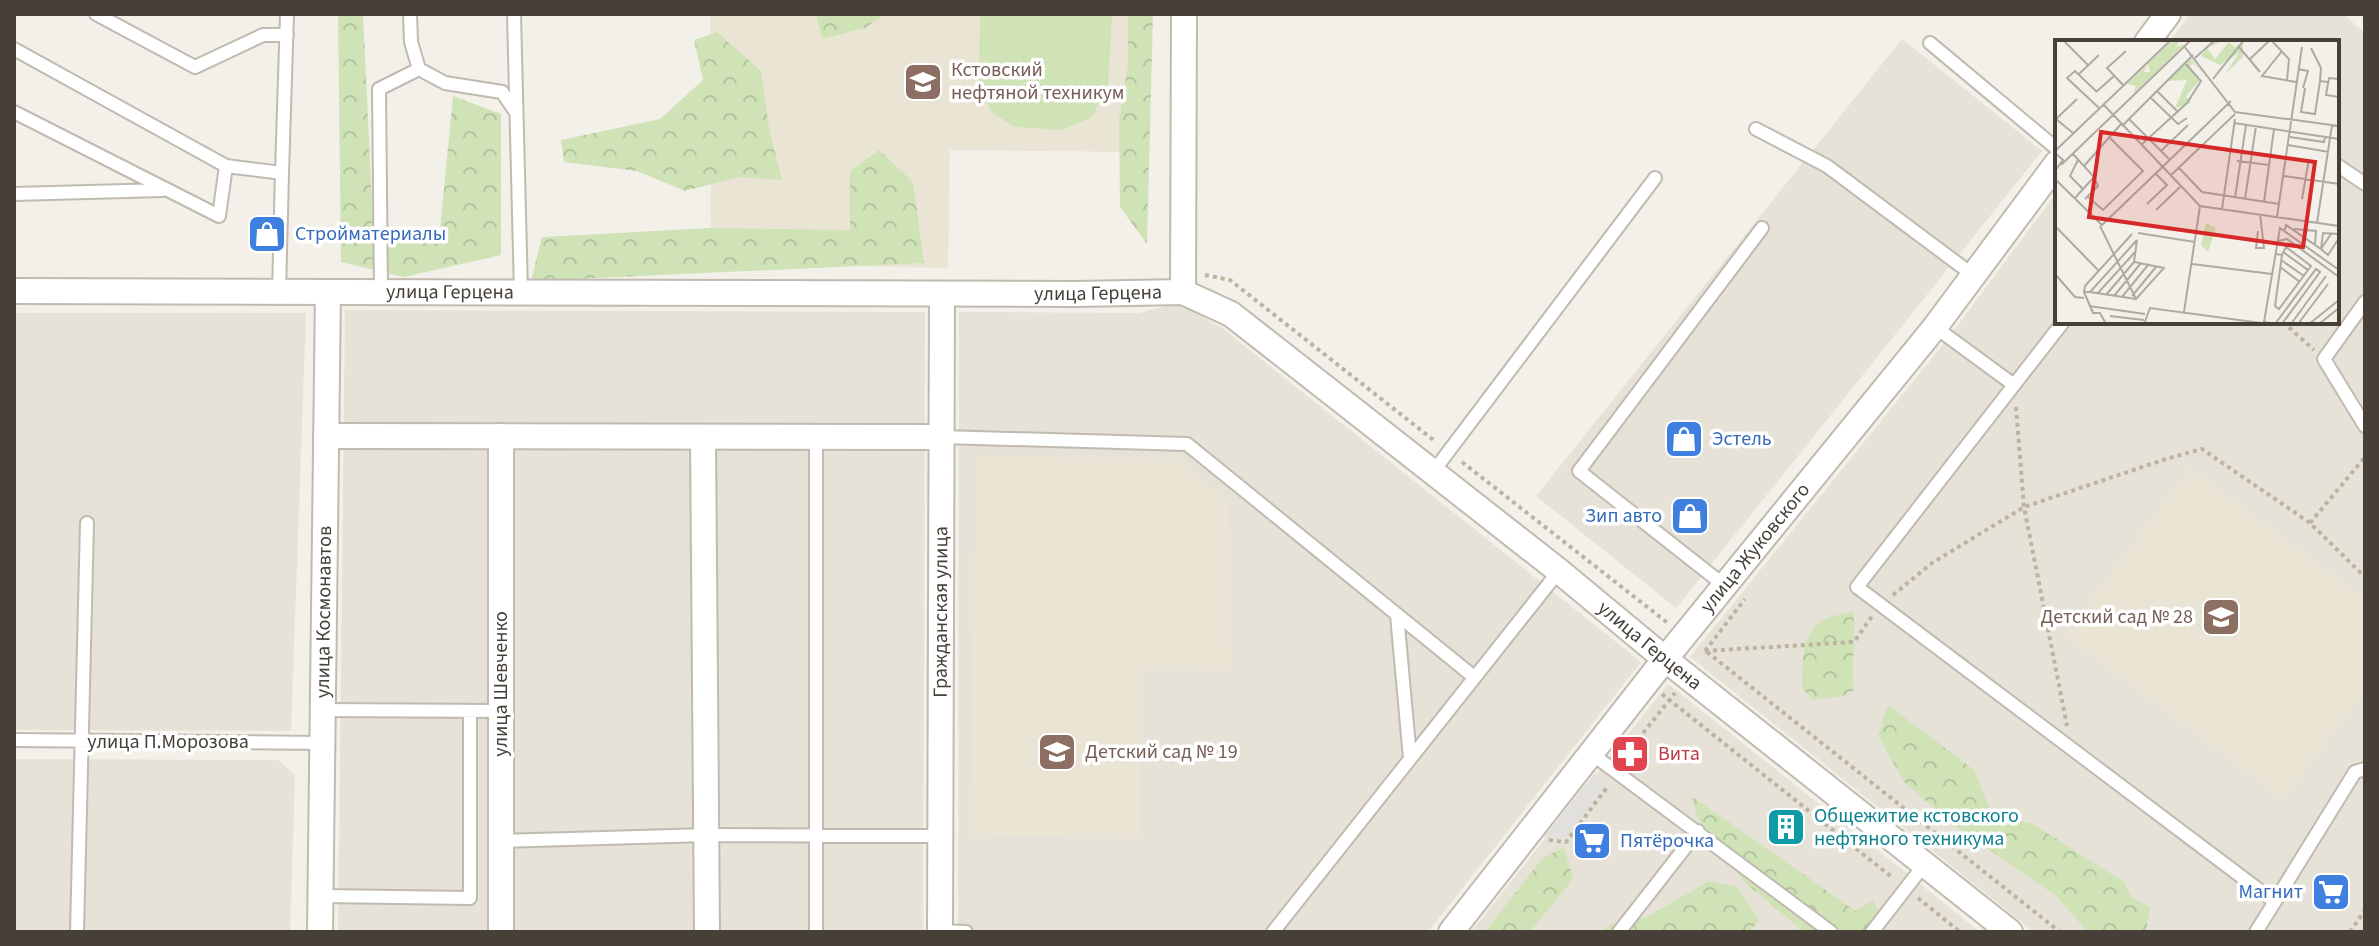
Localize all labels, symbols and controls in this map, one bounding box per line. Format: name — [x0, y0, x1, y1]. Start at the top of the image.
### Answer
inset map — [2055, 40, 2339, 324]
place label: Кстовский нефтяной техникум — [951, 56, 1124, 107]
school or university icon: Кстовский нефтяной техникум — [902, 61, 944, 103]
shop icon: Стройматериалы — [246, 213, 288, 255]
place label: Стройматериалы — [295, 220, 446, 248]
street label: улица Герцена — [386, 278, 514, 306]
street label: улица Герцена — [1034, 278, 1162, 308]
shop icon: Эстель — [1663, 418, 1705, 460]
place label: Эстель — [1712, 425, 1772, 453]
street label: улица Жуковского — [1694, 477, 1817, 619]
shop icon: Зип авто — [1669, 495, 1711, 537]
place label: Зип авто — [1585, 502, 1662, 530]
street label: улица Космонавтов — [309, 526, 339, 698]
street label: Гражданская улица — [927, 526, 955, 698]
street label: улица Герцена — [1591, 594, 1708, 697]
school or university icon: Детский сад № 28 — [2200, 596, 2242, 638]
place label: Детский сад № 28 — [2040, 603, 2193, 631]
street label: улица Шевченко — [487, 611, 515, 757]
street label: улица П.Морозова — [87, 728, 249, 756]
school or university icon: Детский сад № 19 — [1036, 731, 1078, 773]
pharmacy icon: Вита — [1609, 733, 1651, 775]
place label: Детский сад № 19 — [1085, 738, 1238, 766]
place label: Вита — [1658, 740, 1700, 768]
place label: Общежитие кстовского нефтяного техникума — [1814, 802, 2019, 853]
building icon: Общежитие кстовского нефтяного техникума — [1765, 806, 1807, 848]
supermarket icon: Пятёрочка — [1571, 820, 1613, 862]
place label: Пятёрочка — [1620, 827, 1714, 855]
supermarket icon: Магнит — [2310, 871, 2352, 913]
place label: Магнит — [2238, 878, 2303, 906]

